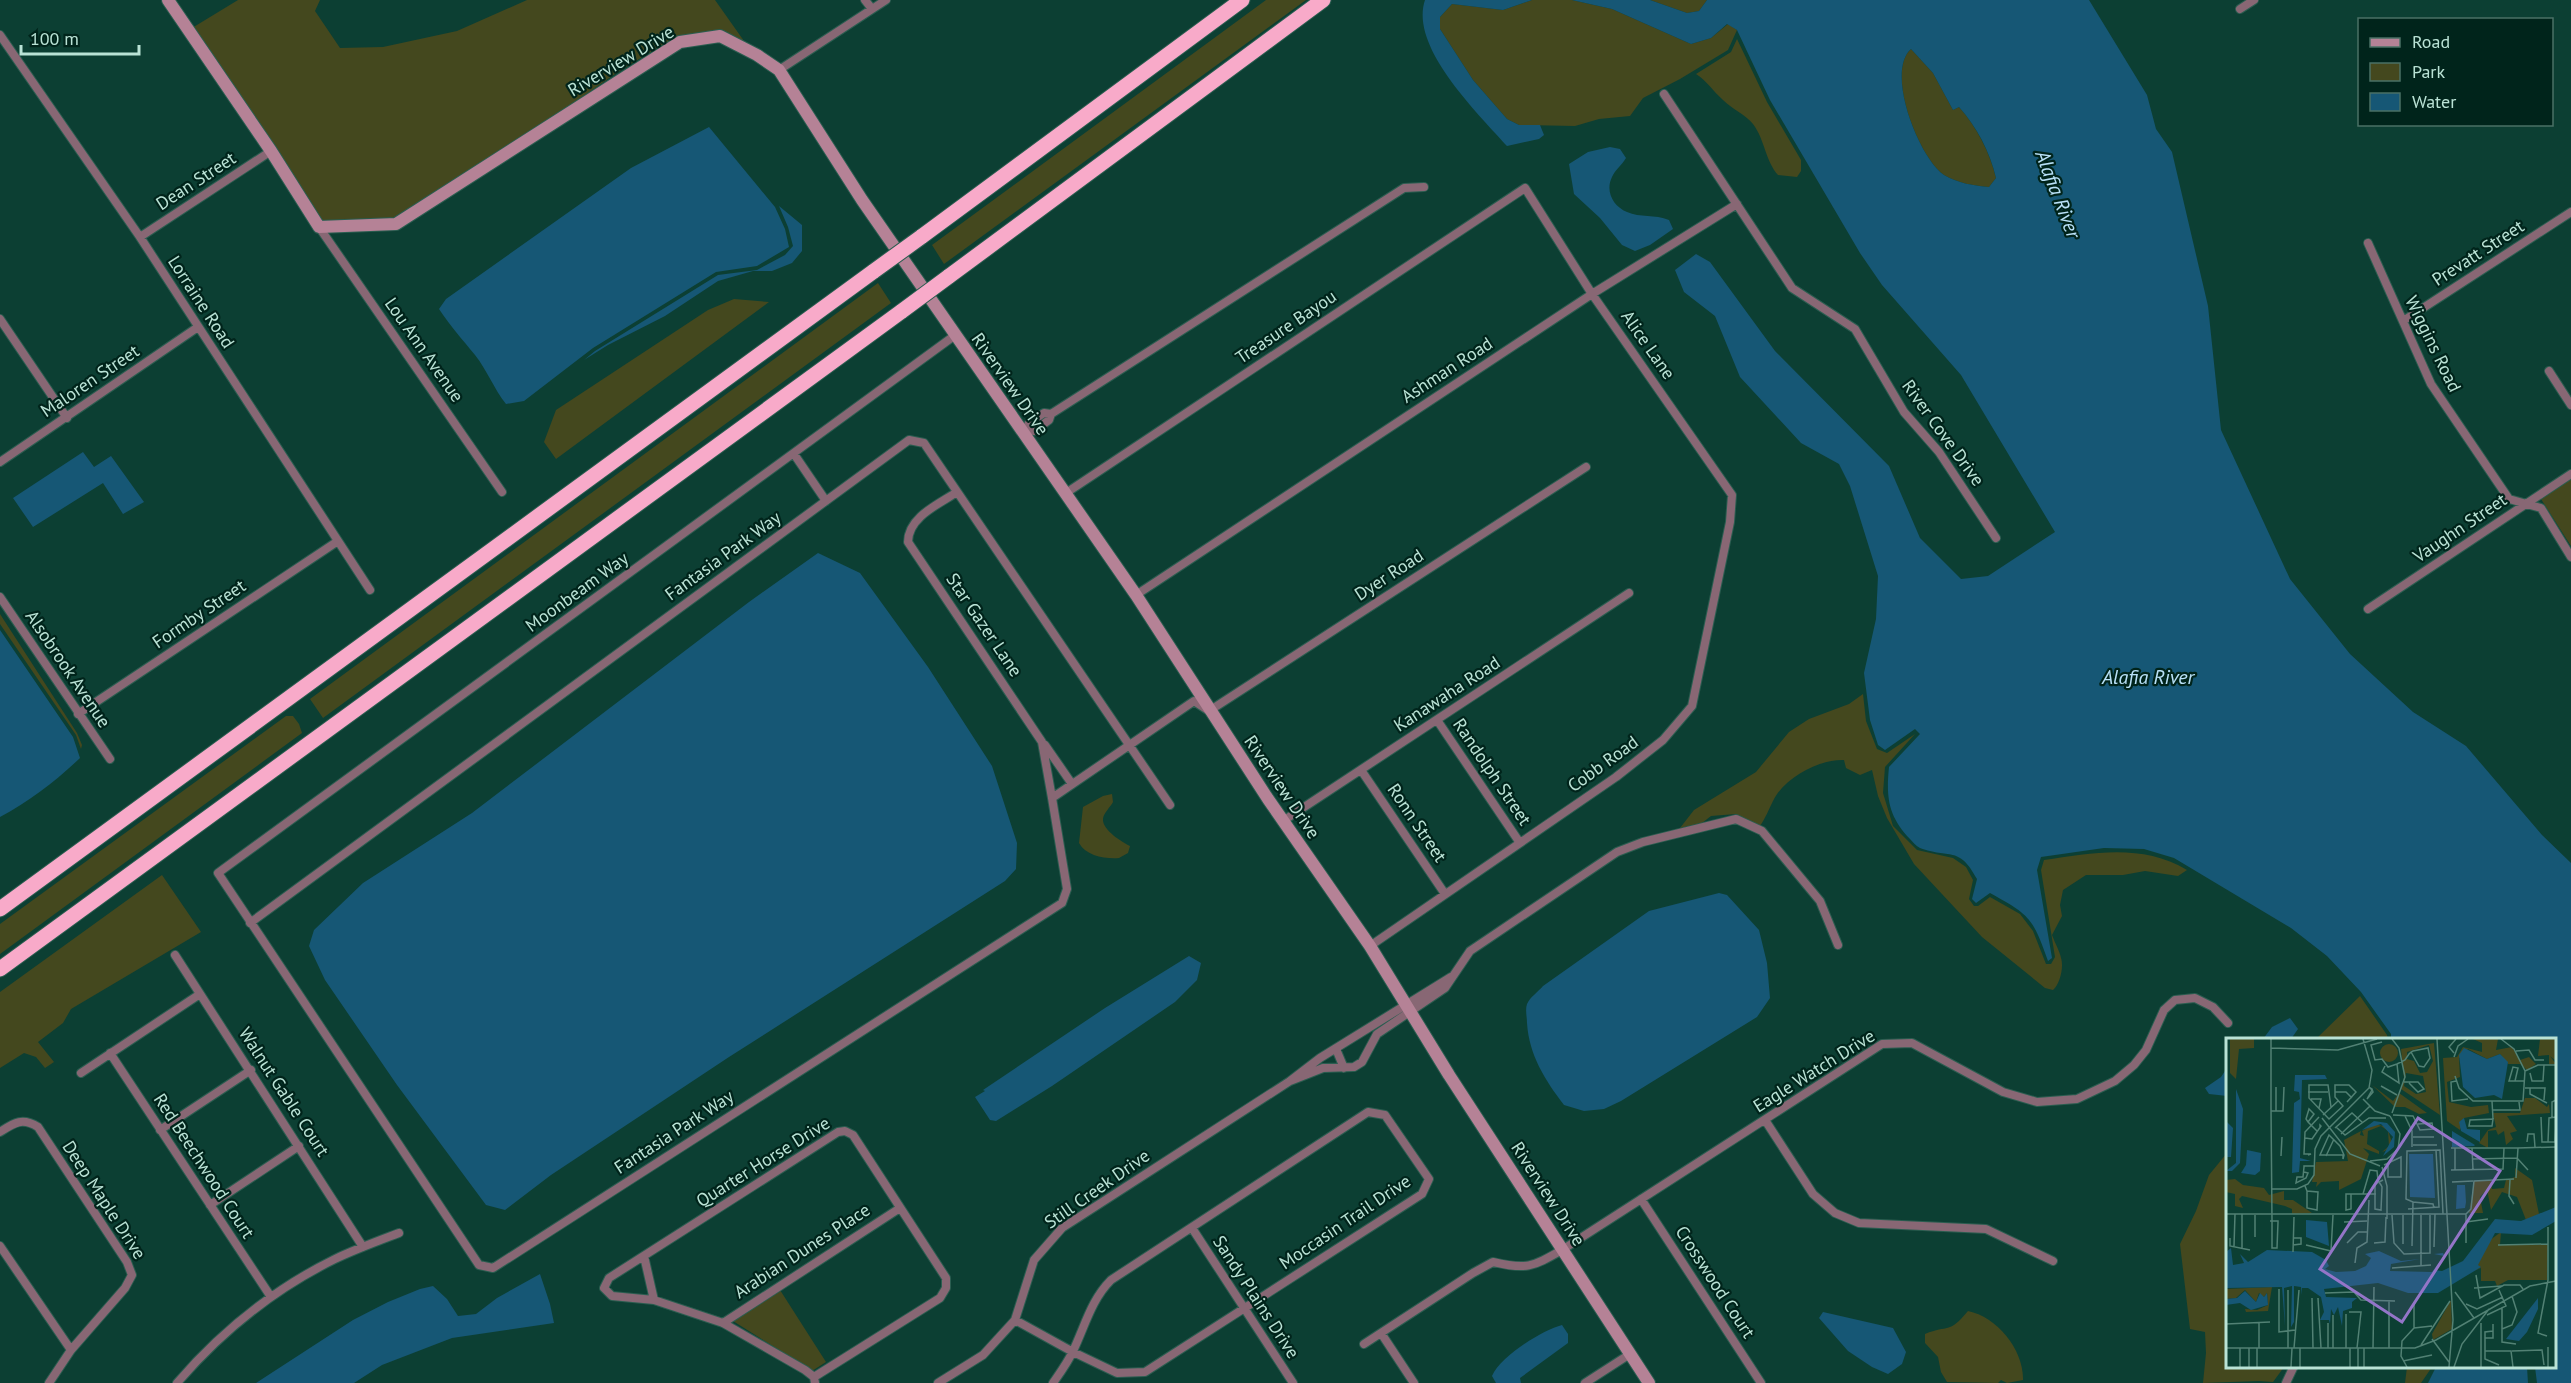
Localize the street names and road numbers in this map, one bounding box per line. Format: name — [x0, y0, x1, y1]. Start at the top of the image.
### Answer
street label: Riverview Drive — [564, 20, 678, 101]
street label: Dean Street — [152, 146, 240, 215]
street label: Prevatt Street — [2427, 214, 2528, 291]
street label: Lorraine Road — [163, 251, 240, 352]
street label: Treasure Bayou — [1231, 284, 1340, 369]
street label: Wiggins Road — [2400, 292, 2467, 396]
street label: Lou Ann Avenue — [380, 293, 469, 406]
street label: Alice Lane — [1616, 306, 1681, 384]
street label: Riverview Drive — [967, 328, 1054, 439]
street label: Ashman Road — [1397, 332, 1497, 408]
street label: Maloren Street — [36, 339, 143, 422]
street label: River Cove Drive — [1897, 375, 1990, 490]
street label: Vaughn Street — [2408, 488, 2511, 568]
street label: Fantasia Park Way — [660, 505, 786, 605]
street label: Dyer Road — [1350, 544, 1428, 605]
street label: Moonbeam Way — [521, 546, 633, 637]
street label: Star Gazer Lane — [941, 568, 1028, 681]
street label: Formby Street — [148, 574, 250, 653]
street label: Alsobrook Avenue — [21, 606, 116, 732]
street label: Kanawaha Road — [1389, 651, 1504, 736]
street label: Randolph Street — [1448, 714, 1537, 830]
street label: Cobb Road — [1563, 730, 1642, 797]
street label: Riverview Drive — [1239, 731, 1325, 843]
street label: Ronn Street — [1383, 779, 1452, 866]
street label: Walnut Gable Court — [234, 1023, 335, 1161]
street label: Eagle Watch Drive — [1749, 1024, 1879, 1117]
street label: Fantasia Park Way — [610, 1084, 738, 1179]
street label: Red Beechwood Court — [149, 1089, 260, 1243]
street label: Quarter Horse Drive — [692, 1111, 834, 1212]
street label: Deep Maple Drive — [58, 1136, 151, 1263]
street label: Riverview Drive — [1506, 1137, 1591, 1250]
street label: Still Creek Drive — [1040, 1144, 1154, 1233]
street label: Moccasin Trail Drive — [1275, 1169, 1415, 1274]
street label: Arabian Dunes Place — [729, 1198, 874, 1303]
street label: Crosswood Court — [1671, 1221, 1760, 1342]
street label: Sandy Plains Drive — [1208, 1231, 1305, 1363]

